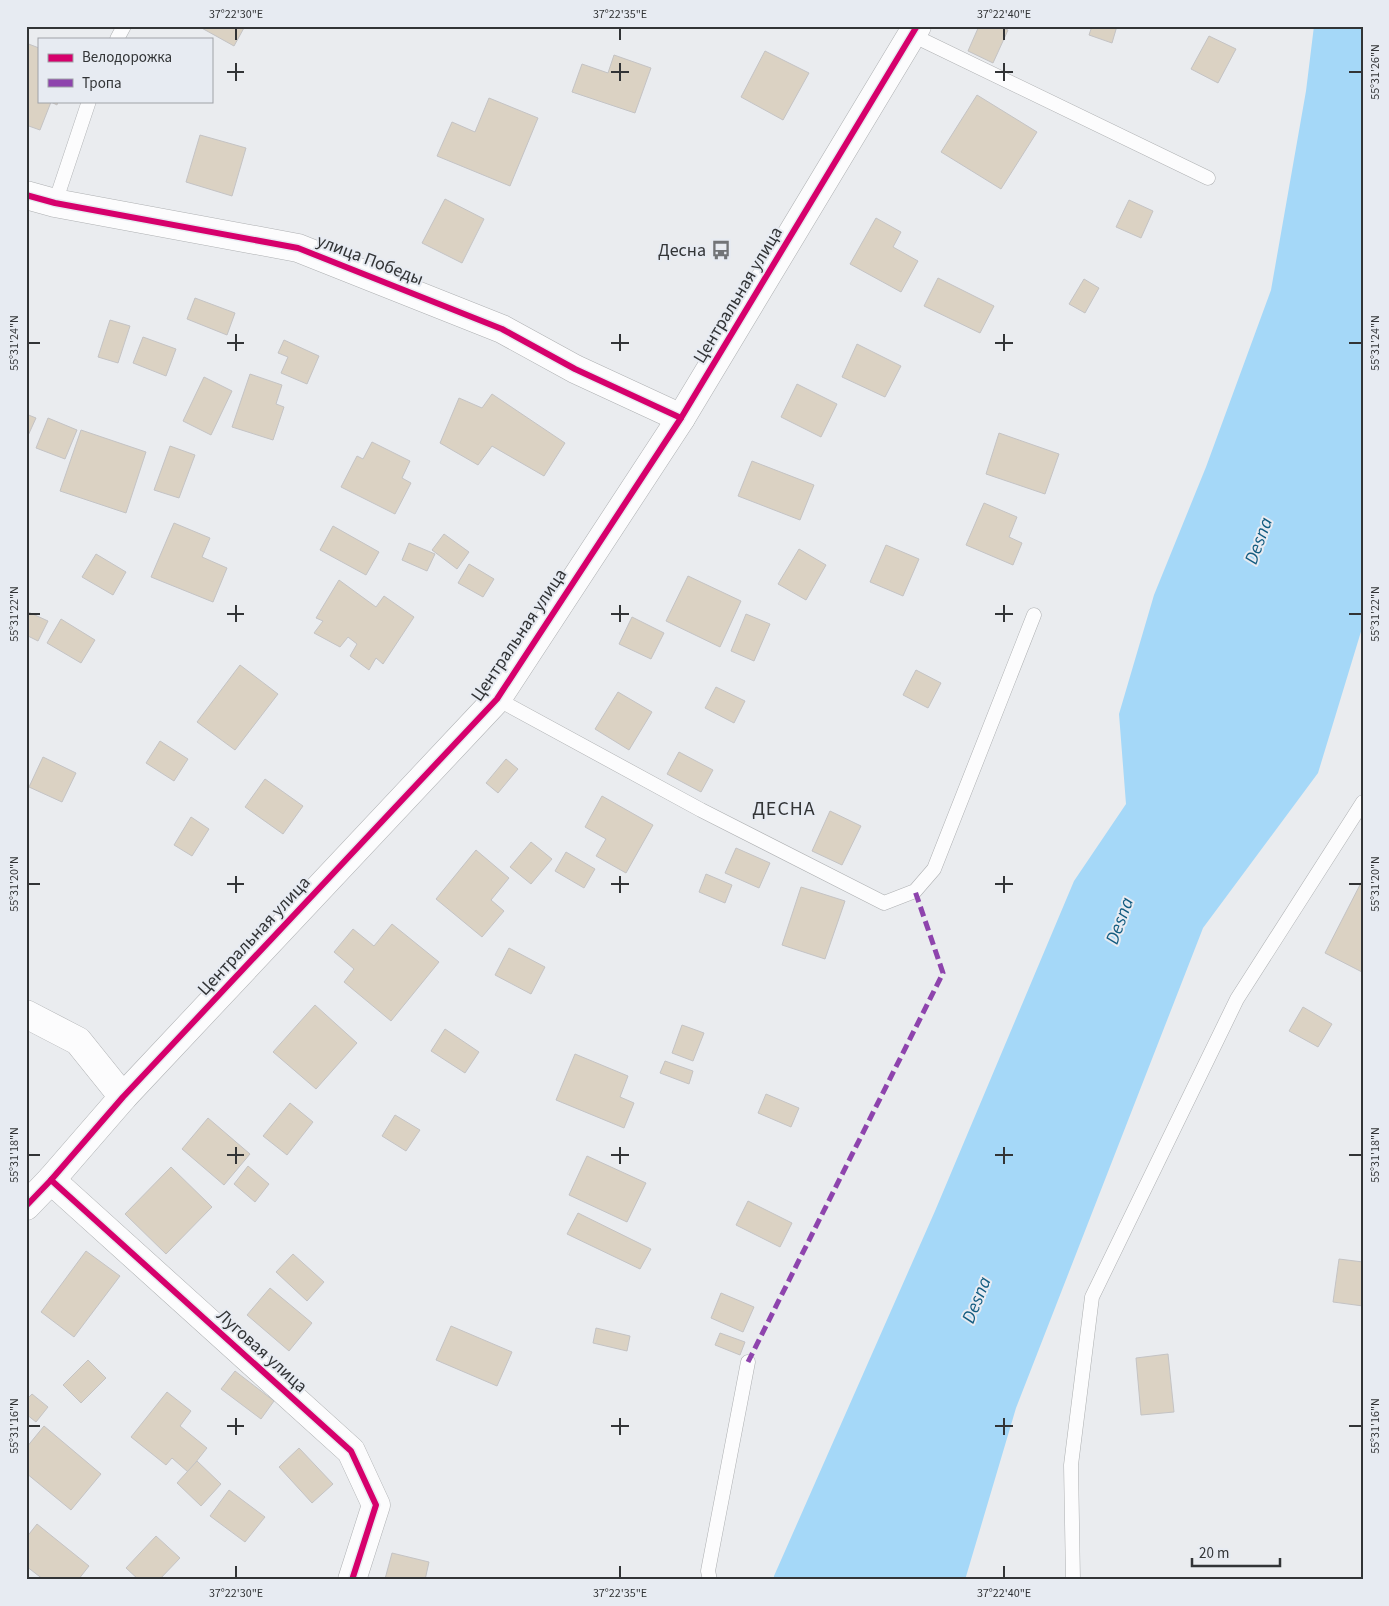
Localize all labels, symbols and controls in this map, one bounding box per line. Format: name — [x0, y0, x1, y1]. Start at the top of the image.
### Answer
text: 37°22'30"E — [209, 6, 263, 23]
text: 37°22'35"E — [593, 6, 647, 23]
text: 37°22'40"E — [977, 6, 1031, 23]
legend — [38, 38, 212, 102]
text: 55°31'26"N — [1367, 44, 1384, 100]
text: Велодорожка — [82, 47, 172, 68]
text: Тропа — [82, 73, 122, 94]
street label: Центральная улица — [687, 222, 789, 368]
street label: улица Победы — [313, 228, 427, 292]
place label: Десна — [658, 238, 706, 263]
bus stop icon: Десна — [710, 239, 732, 261]
text: 55°31'24"N — [6, 315, 23, 371]
text: 55°31'24"N — [1367, 315, 1384, 371]
water label: Desna — [1238, 514, 1280, 568]
street label: Центральная улица — [465, 564, 573, 706]
text: 55°31'22"N — [6, 586, 23, 642]
text: 55°31'22"N — [1367, 586, 1384, 642]
district label: ДЕСНА — [752, 795, 816, 823]
text: 55°31'20"N — [6, 856, 23, 912]
text: 55°31'20"N — [1367, 856, 1384, 912]
street label: Центральная улица — [192, 871, 316, 1001]
water label: Desna — [1099, 894, 1141, 948]
text: 55°31'18"N — [6, 1127, 23, 1183]
text: 55°31'18"N — [1367, 1127, 1384, 1183]
water label: Desna — [955, 1273, 999, 1327]
street label: Луговая улица — [211, 1303, 313, 1399]
text: 55°31'16"N — [6, 1398, 23, 1454]
text: 55°31'16"N — [1367, 1398, 1384, 1454]
scale bar — [1192, 1536, 1279, 1568]
text: 20 m — [1199, 1543, 1229, 1564]
text: 37°22'30"E — [209, 1585, 263, 1602]
text: 37°22'35"E — [593, 1585, 647, 1602]
text: 37°22'40"E — [977, 1585, 1031, 1602]

